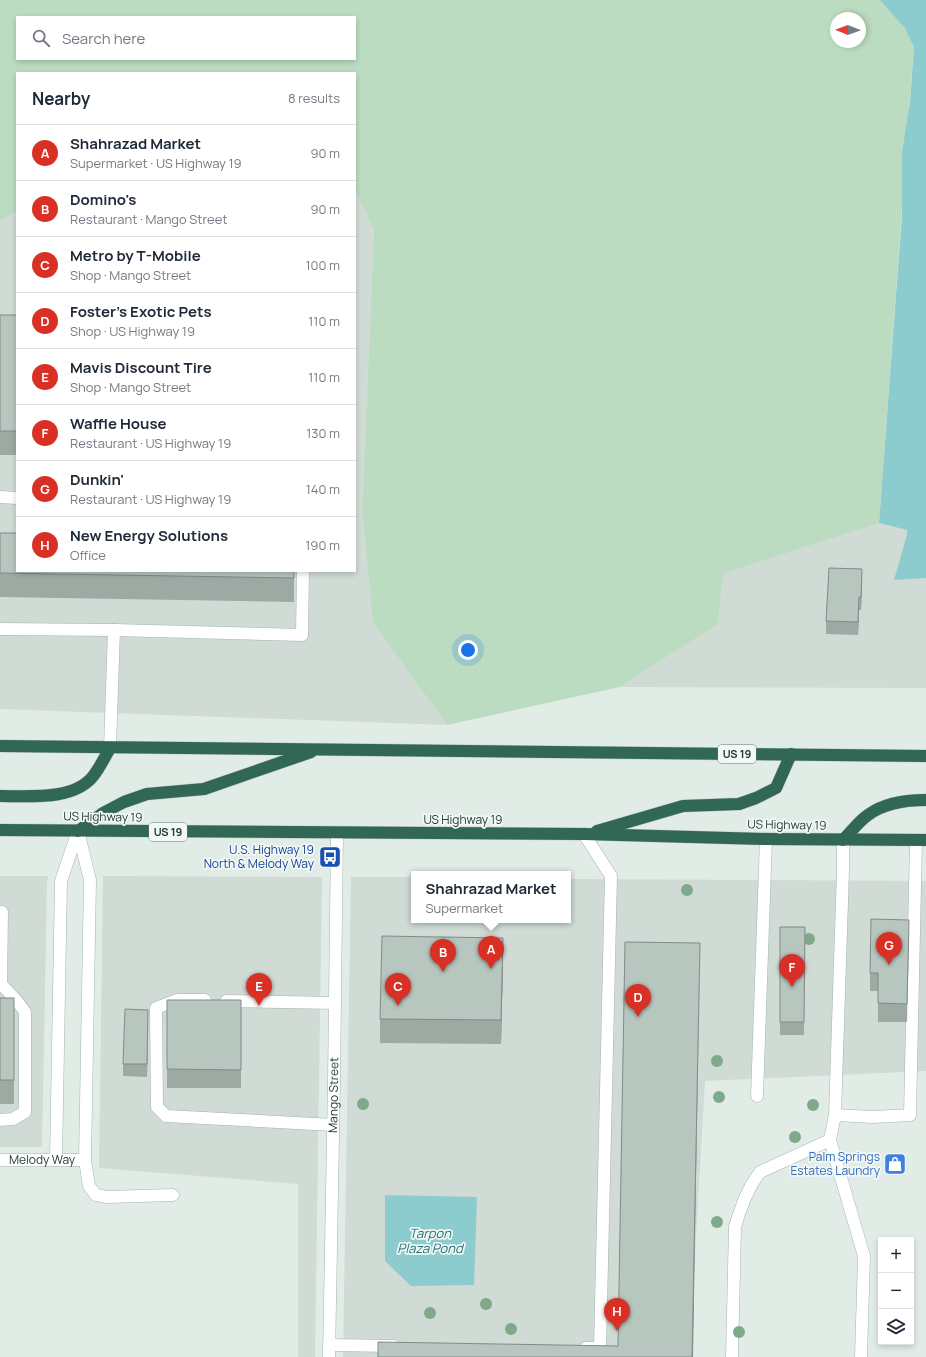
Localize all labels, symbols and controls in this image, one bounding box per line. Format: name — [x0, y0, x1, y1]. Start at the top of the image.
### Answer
north arrow — [830, 12, 866, 48]
search box — [16, 16, 356, 60]
icon: search — [30, 27, 52, 49]
text: Search here — [62, 28, 145, 49]
text: Nearby — [32, 87, 90, 110]
text: 8 results — [288, 89, 340, 107]
text: Shahrazad Market — [70, 133, 201, 154]
text: A — [41, 144, 49, 162]
text: 90 m — [310, 144, 340, 162]
text: Supermarket · US Highway 19 — [70, 154, 242, 172]
text: Domino's — [70, 189, 136, 210]
text: B — [41, 200, 49, 218]
text: 90 m — [310, 200, 340, 218]
text: Restaurant · Mango Street — [70, 210, 228, 228]
text: Metro by T-Mobile — [70, 245, 201, 266]
text: C — [40, 256, 50, 274]
text: 100 m — [305, 256, 340, 274]
text: Shop · Mango Street — [70, 266, 191, 284]
text: Foster's Exotic Pets — [70, 301, 212, 322]
text: D — [40, 312, 50, 330]
text: 110 m — [308, 312, 340, 330]
text: Shop · US Highway 19 — [70, 322, 195, 340]
text: Mavis Discount Tire — [70, 357, 212, 378]
text: E — [41, 368, 49, 386]
text: 110 m — [308, 368, 340, 386]
text: Shop · Mango Street — [70, 378, 191, 396]
text: Waffle House — [70, 413, 167, 434]
text: F — [42, 424, 48, 442]
text: 130 m — [306, 424, 340, 442]
text: Restaurant · US Highway 19 — [70, 434, 231, 452]
text: Dunkin' — [70, 469, 124, 490]
text: G — [40, 480, 50, 498]
text: 140 m — [306, 480, 340, 498]
text: Restaurant · US Highway 19 — [70, 490, 231, 508]
text: New Energy Solutions — [70, 525, 228, 546]
text: H — [40, 536, 50, 554]
text: 190 m — [305, 536, 340, 554]
text: Office — [70, 546, 106, 564]
your location — [458, 640, 478, 660]
road number: US 19 — [718, 745, 756, 763]
street label: US Highway 19 — [63, 807, 143, 826]
street label: US Highway 19 — [423, 811, 503, 828]
street label: US Highway 19 — [747, 815, 827, 834]
road number: US 19 — [149, 823, 187, 841]
place label: U.S. Highway 19 North & Melody Way — [204, 841, 315, 872]
bus stop icon: U.S. Highway 19 North & Melody Way — [317, 844, 343, 870]
popup — [411, 871, 571, 923]
text: Shahrazad Market — [425, 878, 557, 899]
text: Supermarket — [425, 899, 503, 917]
pin: G — [876, 932, 902, 965]
pin: A — [478, 936, 504, 969]
pin: B — [430, 939, 456, 972]
pin: F — [779, 954, 805, 987]
pin: E — [246, 973, 272, 1006]
pin: C — [385, 973, 411, 1006]
pin: D — [625, 984, 651, 1017]
street label: Mango Street — [324, 1057, 342, 1133]
place label: Palm Springs Estates Laundry — [790, 1148, 881, 1179]
street label: Melody Way — [9, 1151, 76, 1168]
shop icon: Palm Springs Estates Laundry — [882, 1151, 908, 1177]
water label: Tarpon Plaza Pond — [397, 1224, 465, 1257]
map controls — [878, 1237, 914, 1345]
button: + — [878, 1237, 914, 1273]
button: − — [878, 1273, 914, 1309]
pin: H — [604, 1298, 630, 1331]
button: layers — [878, 1309, 914, 1345]

